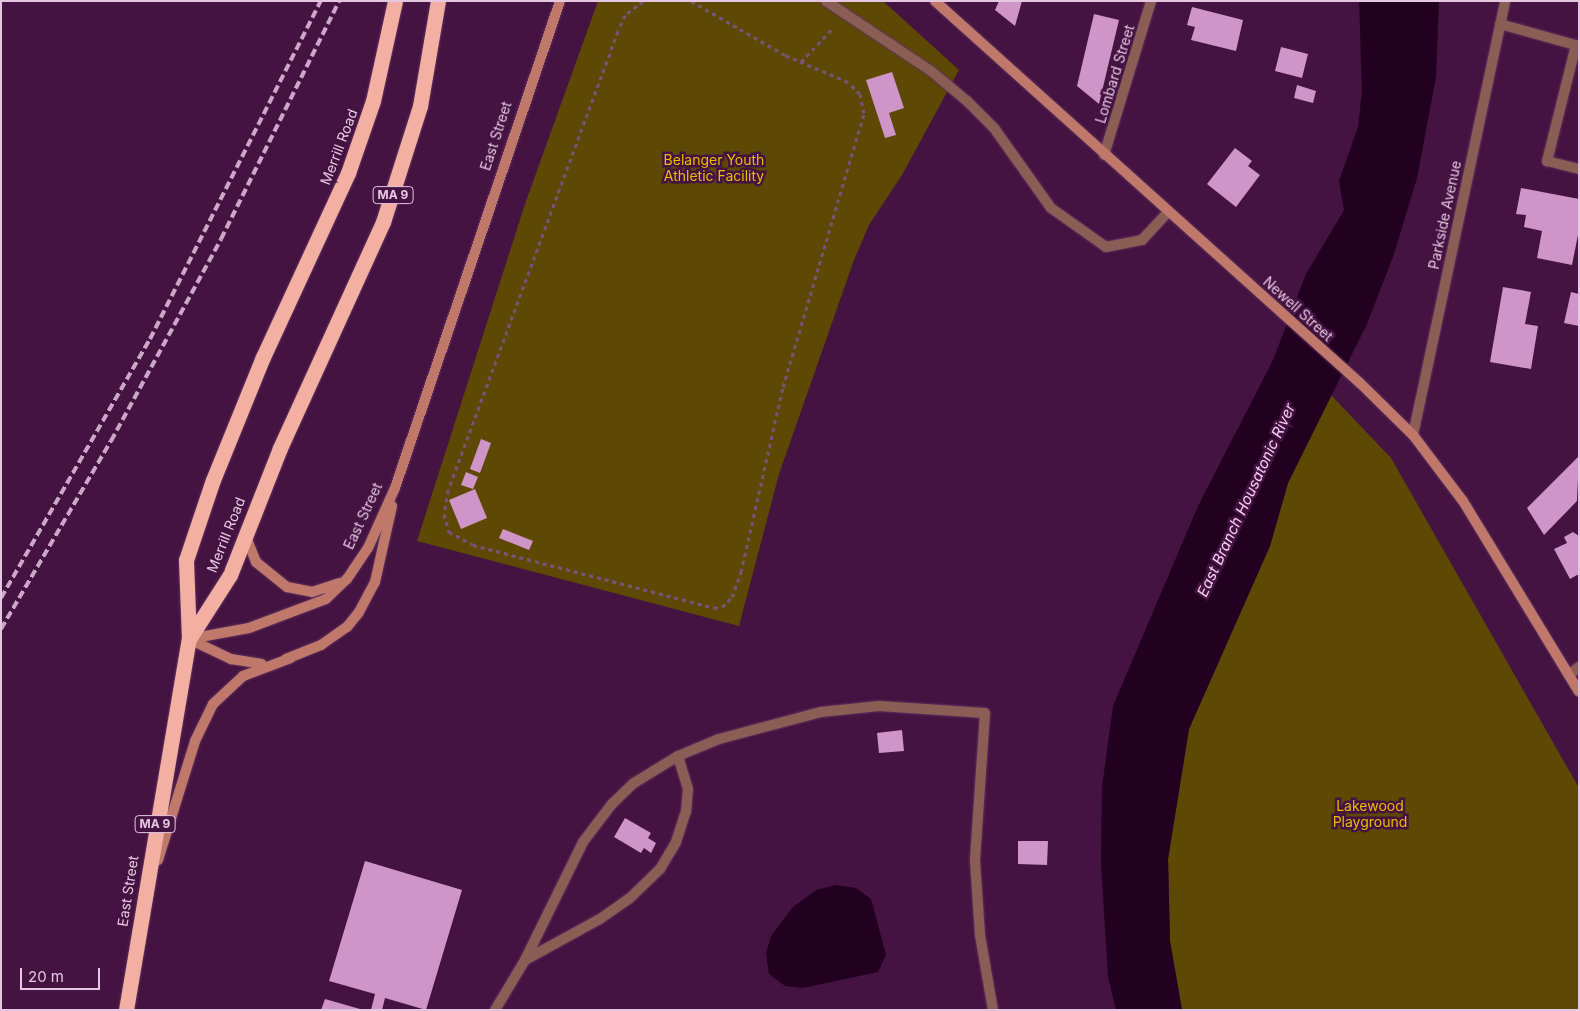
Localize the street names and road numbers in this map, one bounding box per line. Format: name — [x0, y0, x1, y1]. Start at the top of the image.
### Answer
street label: Lombard Street — [1092, 23, 1138, 125]
street label: East Street — [477, 99, 515, 173]
street label: Merrill Road — [317, 107, 361, 187]
street label: Parkside Avenue — [1425, 159, 1465, 271]
road number: MA 9 — [372, 186, 414, 204]
street label: Newell Street — [1260, 273, 1336, 345]
street label: East Street — [340, 480, 386, 552]
street label: Merrill Road — [203, 495, 249, 575]
road number: MA 9 — [134, 814, 176, 834]
street label: East Street — [114, 854, 142, 928]

